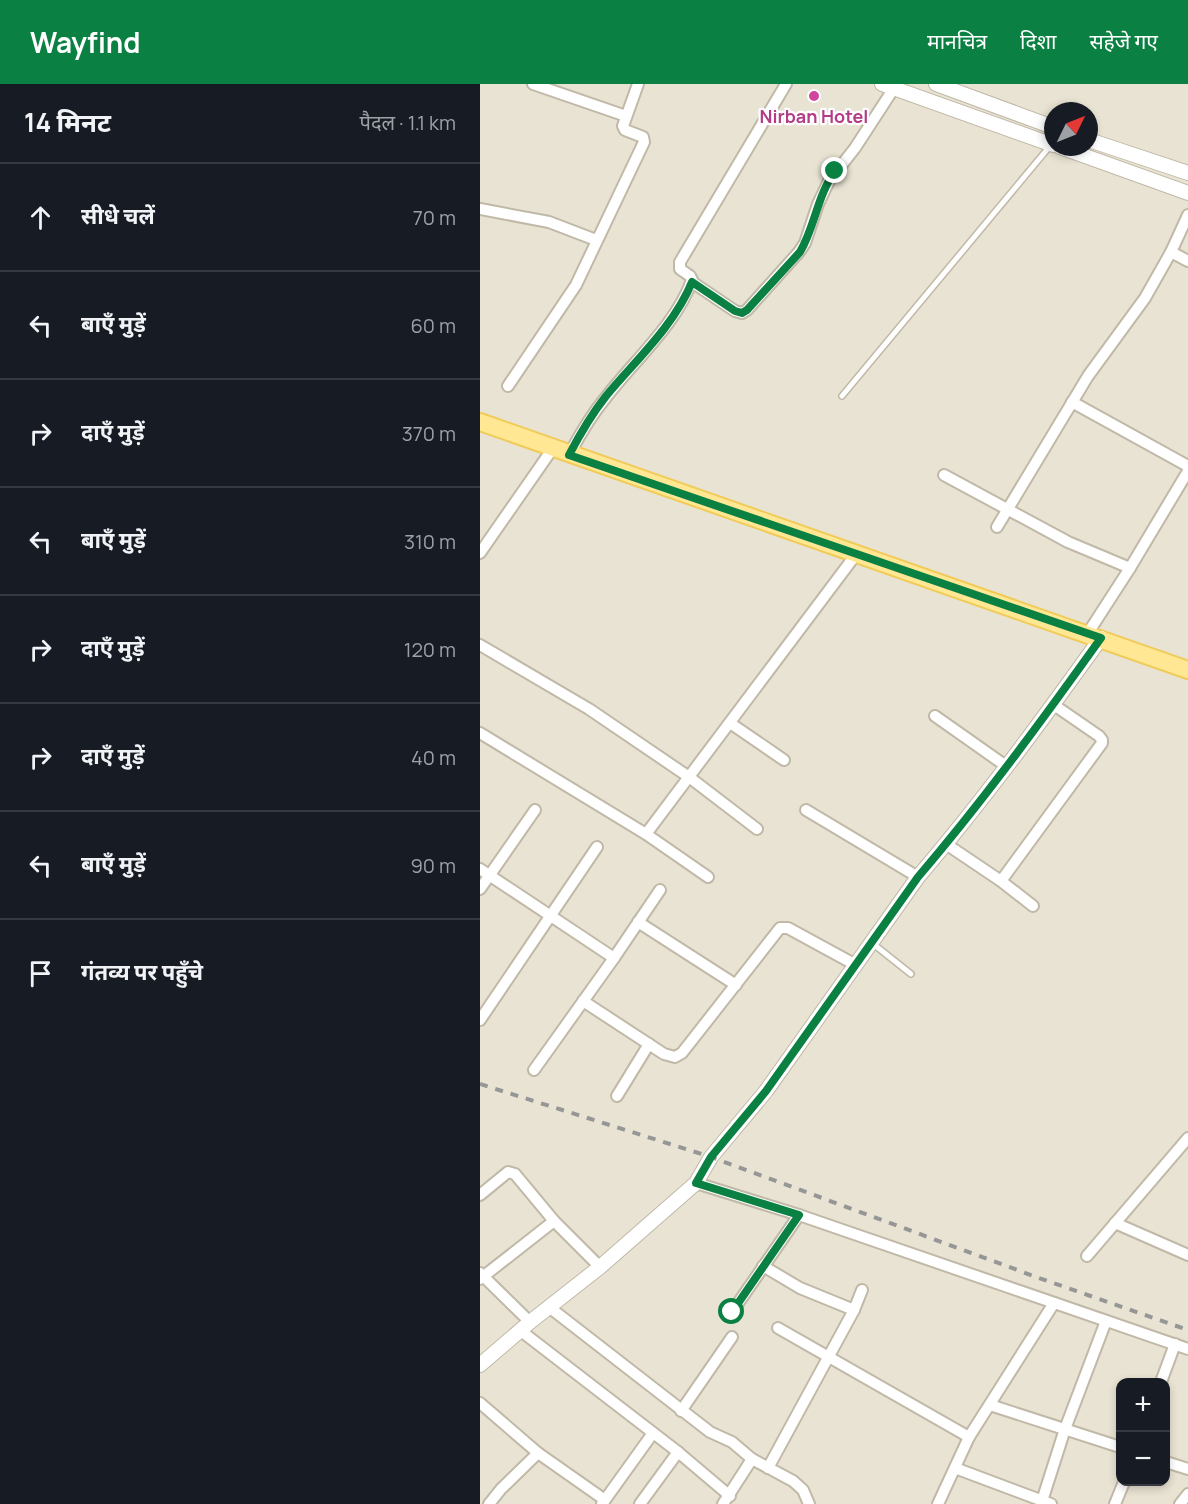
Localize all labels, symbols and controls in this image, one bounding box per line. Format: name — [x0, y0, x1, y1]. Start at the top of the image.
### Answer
text: Wayfind — [30, 23, 140, 61]
text: मानचित्र — [927, 27, 987, 55]
text: दिशा — [1020, 27, 1056, 55]
text: सहेजे गए — [1089, 27, 1158, 55]
marker: Nirban Hotel — [807, 89, 821, 103]
north arrow — [1044, 102, 1098, 156]
text: 14 मिनट — [24, 104, 111, 140]
place label: Nirban Hotel — [760, 104, 868, 128]
text: पैदल · 1.1 km — [360, 109, 456, 136]
route end — [821, 157, 847, 183]
icon: ahead — [24, 201, 57, 234]
text: सीधे चलें — [81, 201, 155, 231]
text: 70 m — [413, 204, 456, 231]
icon: left — [24, 309, 57, 342]
text: बाएँ मुड़ें — [81, 309, 146, 339]
text: 60 m — [410, 312, 456, 339]
icon: right — [24, 417, 57, 450]
text: दाएँ मुड़ें — [81, 417, 144, 447]
text: 370 m — [402, 420, 456, 447]
icon: left — [24, 525, 57, 558]
text: बाएँ मुड़ें — [81, 525, 146, 555]
text: 310 m — [404, 528, 456, 555]
icon: right — [24, 633, 57, 666]
text: दाएँ मुड़ें — [81, 633, 144, 663]
text: 120 m — [404, 636, 456, 663]
icon: right — [24, 741, 57, 774]
text: दाएँ मुड़ें — [81, 741, 144, 771]
text: 40 m — [411, 744, 456, 771]
icon: left — [24, 849, 57, 882]
text: बाएँ मुड़ें — [81, 849, 146, 879]
text: 90 m — [410, 852, 456, 879]
icon: arrive — [24, 957, 57, 990]
text: गंतव्य पर पहुँचे — [81, 957, 203, 987]
route start — [718, 1298, 744, 1324]
map controls — [1116, 1378, 1170, 1486]
button: + — [1116, 1378, 1170, 1432]
button: − — [1116, 1432, 1170, 1486]

